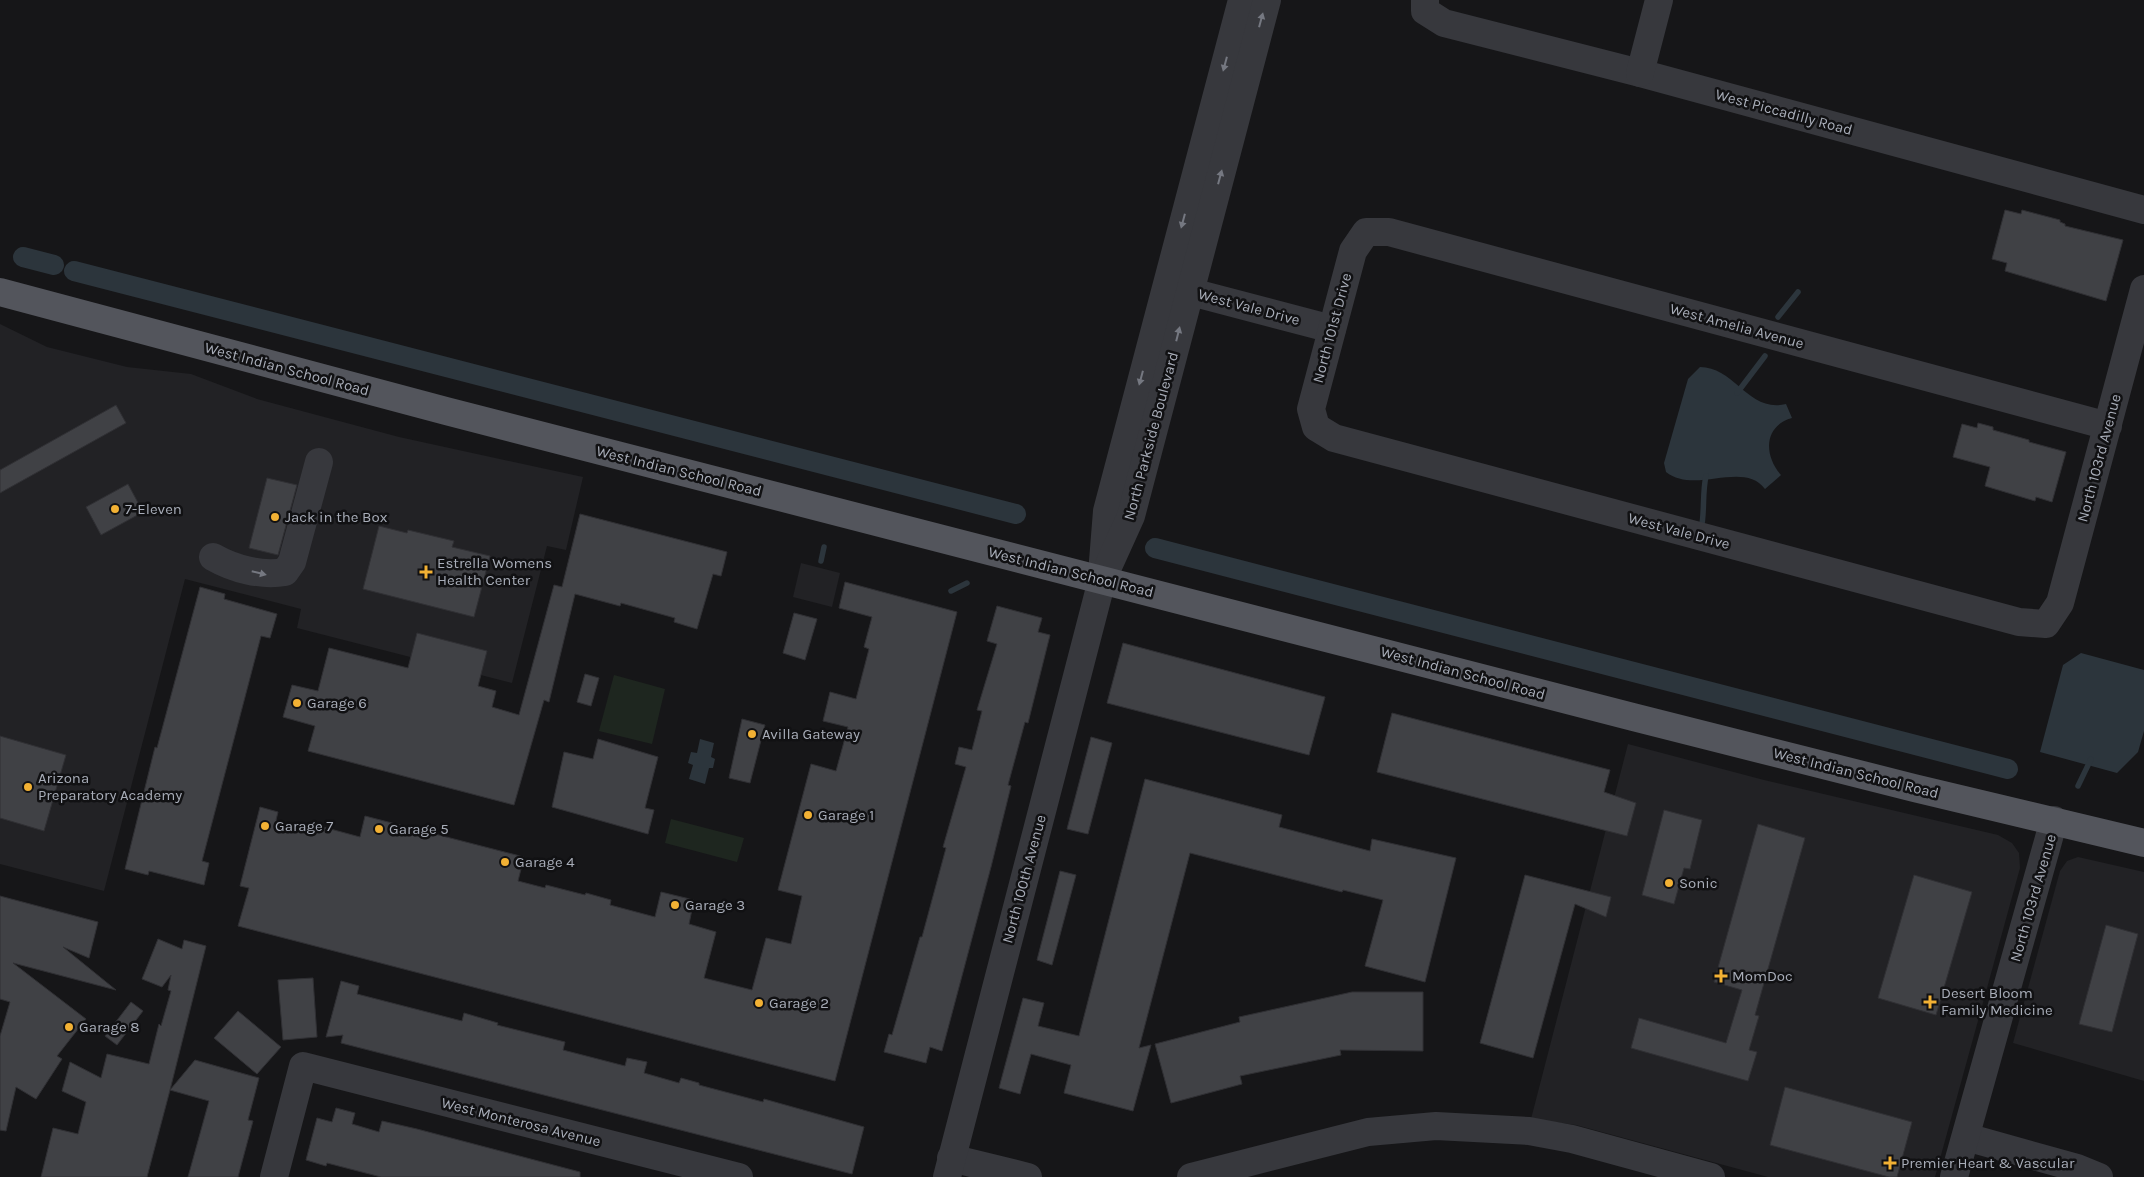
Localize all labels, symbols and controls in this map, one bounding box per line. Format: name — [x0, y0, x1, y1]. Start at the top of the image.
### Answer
one-way arrow — [1258, 12, 1266, 27]
one-way arrow — [1220, 57, 1228, 72]
street label: West Piccadilly Road — [1714, 85, 1854, 139]
one-way arrow — [1216, 169, 1224, 184]
one-way arrow — [1178, 214, 1186, 229]
street label: North 101st Drive — [1309, 271, 1355, 385]
street label: West Vale Drive — [1196, 285, 1302, 329]
street label: West Amelia Avenue — [1668, 299, 1806, 353]
one-way arrow — [1174, 327, 1182, 342]
street label: West Indian School Road — [203, 338, 371, 400]
street label: North Parkside Boulevard — [1120, 350, 1182, 522]
one-way arrow — [1137, 371, 1145, 386]
street label: North 103rd Avenue — [2073, 392, 2125, 524]
street label: West Indian School Road — [594, 442, 764, 500]
place label: 7-Eleven — [125, 500, 182, 518]
marker: 7-Eleven — [109, 503, 121, 515]
place label: Jack in the Box — [285, 508, 388, 526]
street label: West Vale Drive — [1626, 509, 1732, 553]
marker: Jack in the Box — [269, 511, 281, 523]
street label: West Indian School Road — [986, 543, 1156, 601]
place label: Estrella Womens Health Center — [437, 554, 552, 589]
marker: Estrella Womens Health Center — [419, 565, 433, 579]
one-way arrow — [251, 569, 266, 577]
street label: West Indian School Road — [1379, 642, 1547, 704]
place label: Garage 6 — [307, 694, 367, 712]
marker: Garage 6 — [291, 697, 303, 709]
place label: Avilla Gateway — [762, 725, 860, 743]
marker: Avilla Gateway — [746, 728, 758, 740]
street label: West Indian School Road — [1771, 744, 1941, 802]
place label: Arizona Preparatory Academy — [38, 769, 182, 804]
marker: Arizona Preparatory Academy — [22, 781, 34, 793]
place label: Garage 1 — [818, 806, 874, 824]
marker: Garage 1 — [802, 809, 814, 821]
street label: North 100th Avenue — [998, 813, 1050, 945]
place label: Garage 7 — [275, 817, 333, 835]
marker: Garage 7 — [259, 820, 271, 832]
place label: Garage 5 — [389, 820, 449, 838]
marker: Garage 5 — [373, 823, 385, 835]
street label: North 103rd Avenue — [2006, 832, 2060, 964]
place label: Garage 4 — [515, 853, 575, 871]
marker: Garage 4 — [499, 856, 511, 868]
place label: Sonic — [1679, 874, 1718, 892]
marker: Sonic — [1663, 877, 1675, 889]
place label: Garage 3 — [685, 896, 745, 914]
marker: Garage 3 — [669, 899, 681, 911]
place label: MomDoc — [1732, 967, 1793, 985]
marker: MomDoc — [1714, 969, 1728, 983]
place label: Desert Bloom Family Medicine — [1941, 984, 2053, 1019]
place label: Garage 2 — [769, 994, 829, 1012]
marker: Desert Bloom Family Medicine — [1923, 995, 1937, 1009]
marker: Garage 2 — [753, 997, 765, 1009]
place label: Garage 8 — [79, 1018, 140, 1036]
marker: Garage 8 — [63, 1021, 75, 1033]
street label: West Monterosa Avenue — [439, 1093, 603, 1151]
place label: Premier Heart & Vascular — [1901, 1154, 2075, 1172]
marker: Premier Heart & Vascular — [1883, 1156, 1897, 1170]

